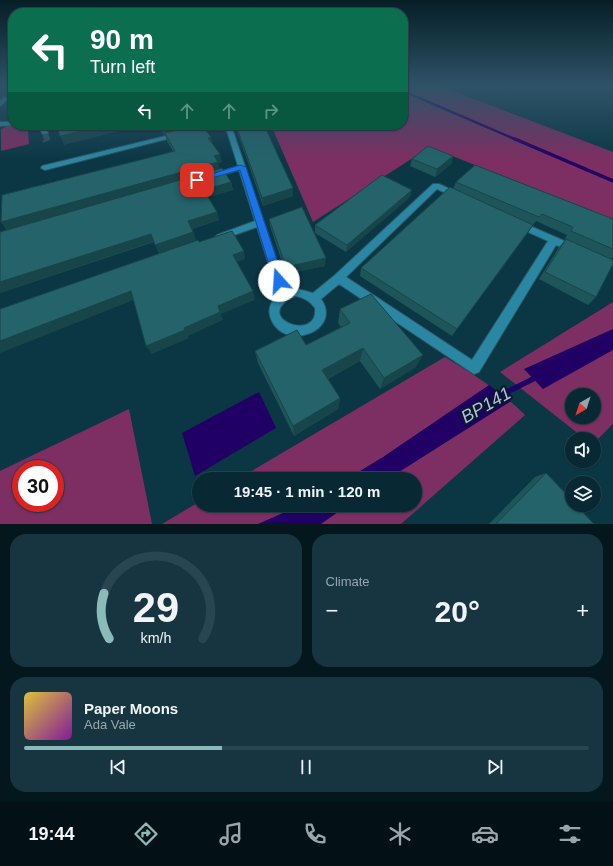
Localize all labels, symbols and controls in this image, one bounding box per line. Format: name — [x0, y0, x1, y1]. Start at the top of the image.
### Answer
icon: left — [24, 24, 76, 76]
text: 90 m — [90, 24, 154, 55]
text: Turn left — [90, 57, 155, 77]
icon: left — [134, 100, 156, 122]
icon: ahead — [176, 100, 198, 122]
icon: ahead — [218, 100, 240, 122]
icon: right — [260, 100, 282, 122]
pin — [180, 163, 214, 197]
icon: arrive — [186, 169, 208, 191]
position arrow — [258, 260, 300, 302]
water label: BP141 — [458, 383, 514, 427]
north arrow — [565, 388, 601, 424]
map controls — [565, 388, 601, 512]
button: sound — [565, 432, 601, 468]
speed limit sign: 30 — [12, 460, 64, 512]
button: layers — [565, 476, 601, 512]
text: 19:45 · 1 min · 120 m — [234, 483, 380, 500]
text: Climate — [326, 574, 370, 589]
text: 29 — [133, 583, 179, 630]
text: 20° — [435, 595, 480, 628]
text: − — [326, 598, 338, 623]
text: + — [576, 598, 589, 623]
text: km/h — [140, 629, 171, 645]
text: Paper Moons — [84, 700, 178, 717]
text: Ada Vale — [84, 717, 136, 732]
icon: previous — [107, 756, 129, 778]
icon: pause — [295, 756, 317, 778]
icon: next — [484, 756, 506, 778]
icon: directions — [132, 820, 160, 848]
icon: music — [217, 820, 245, 848]
icon: phone — [301, 820, 329, 848]
icon: climate — [386, 820, 414, 848]
icon: car — [471, 820, 499, 848]
icon: filters — [556, 820, 584, 848]
text: 19:44 — [28, 824, 75, 844]

